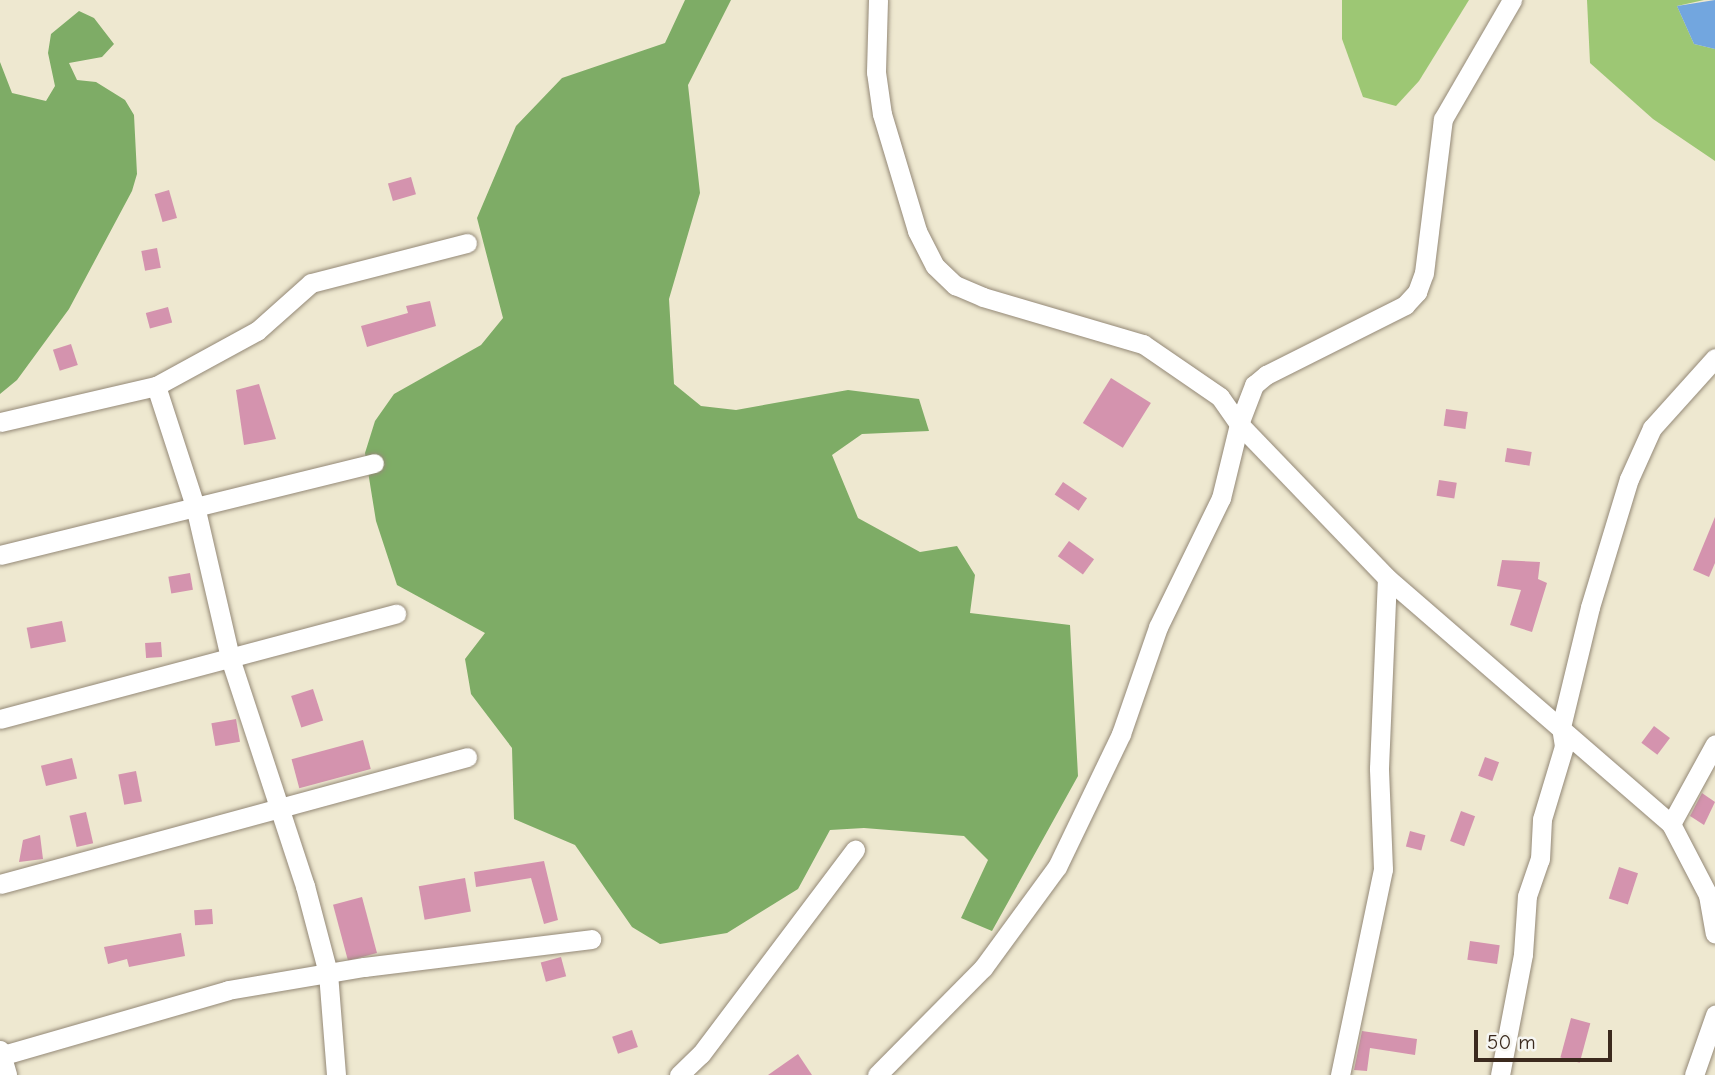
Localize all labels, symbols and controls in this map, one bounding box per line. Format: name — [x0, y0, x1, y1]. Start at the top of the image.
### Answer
scale bar — [1477, 1016, 1615, 1060]
text: 50 m — [1487, 1030, 1536, 1054]

